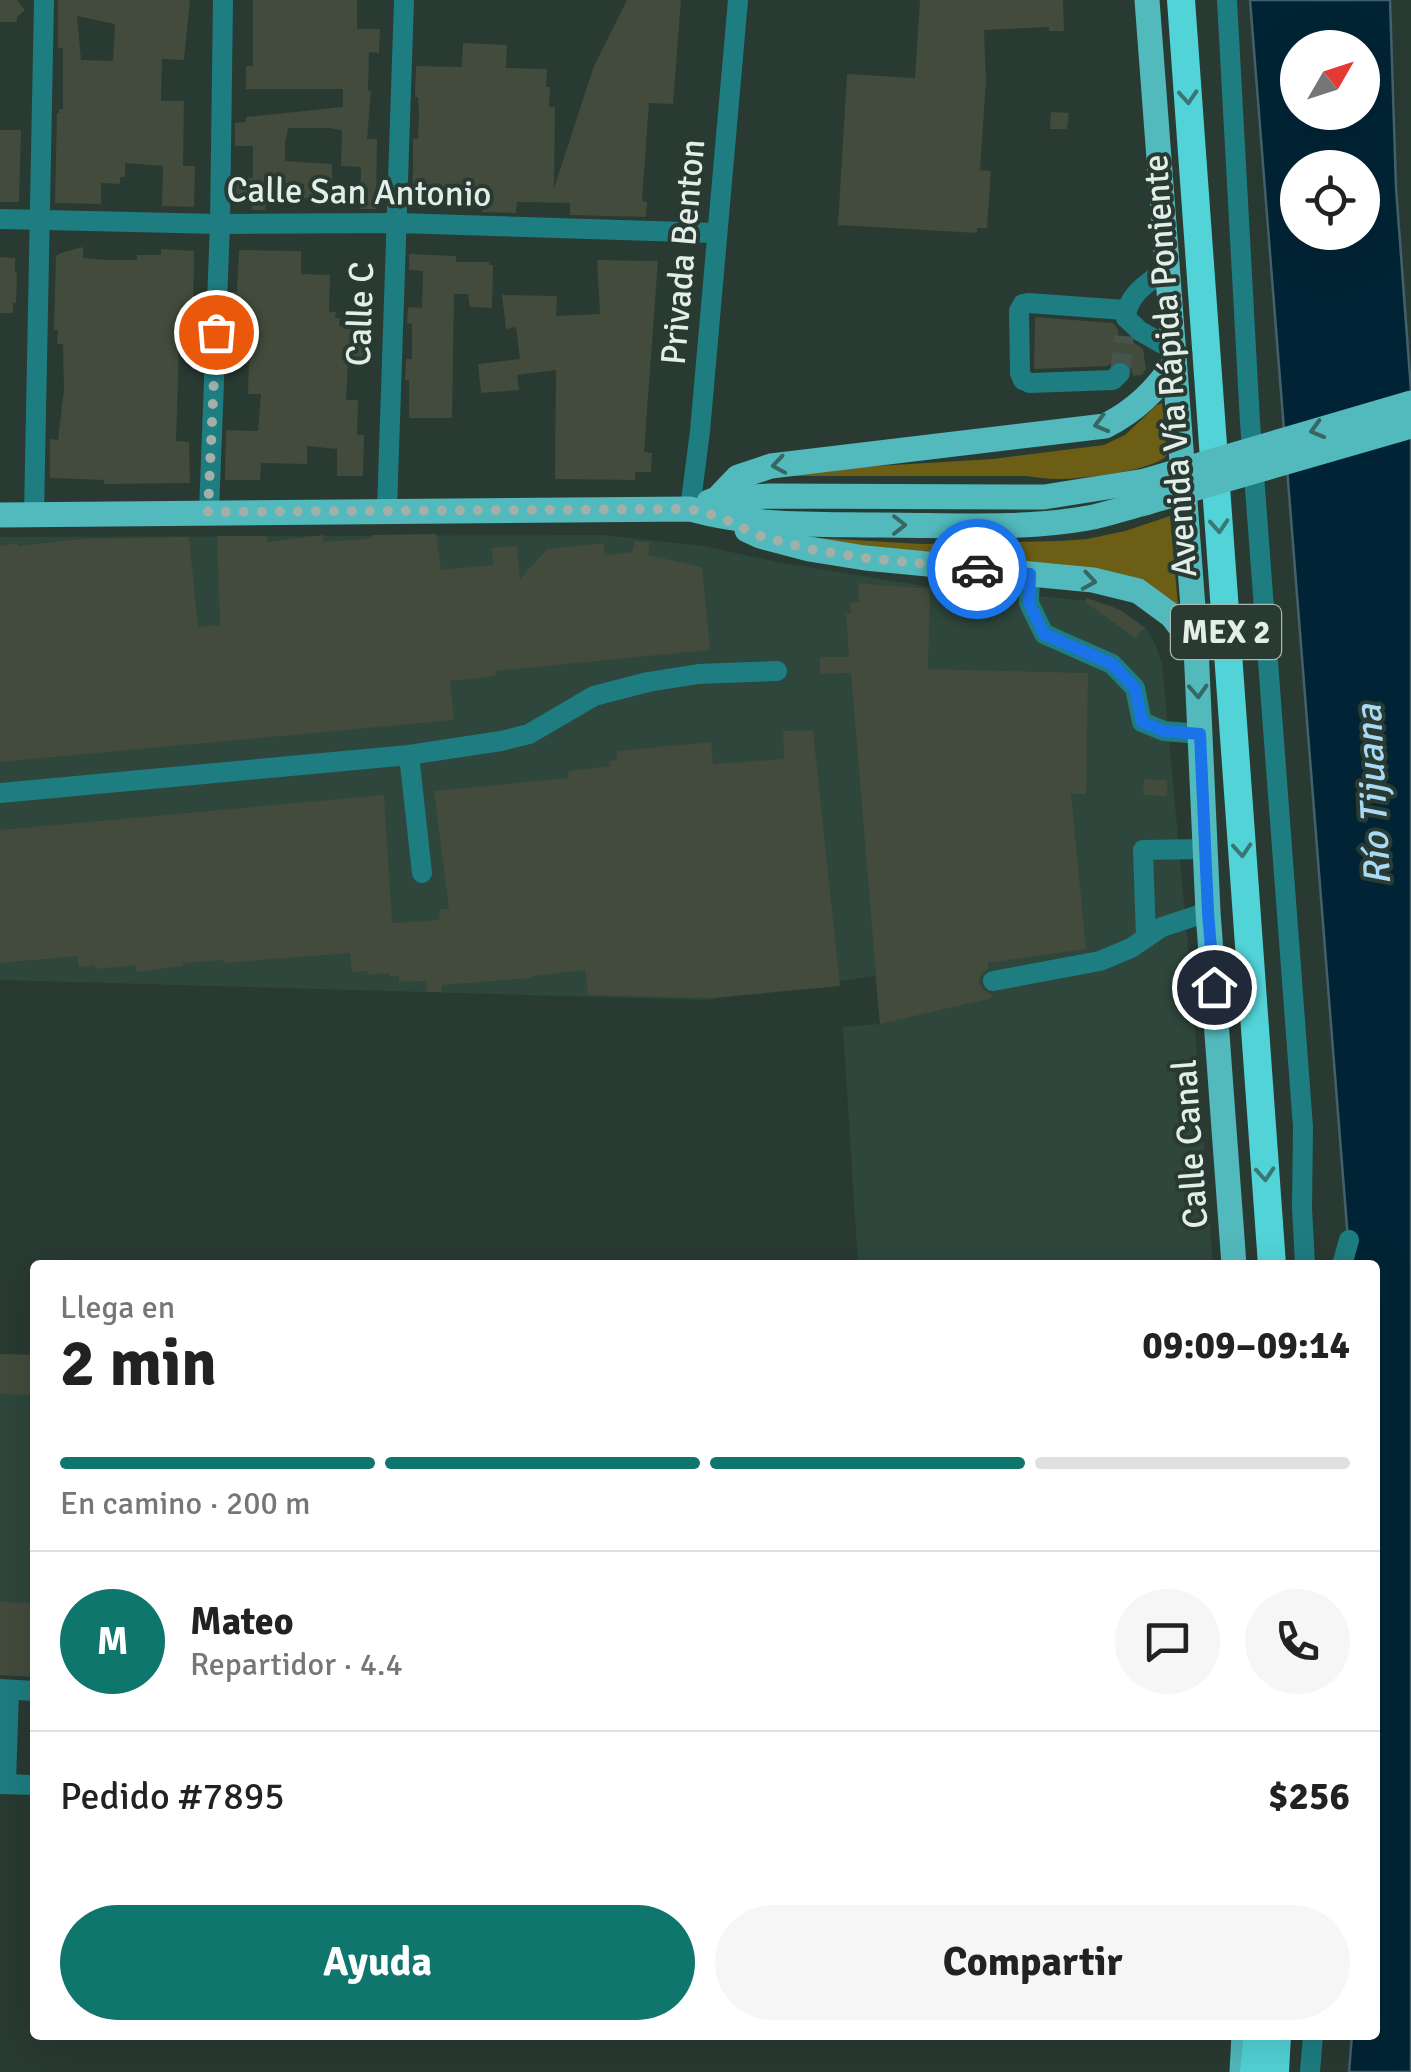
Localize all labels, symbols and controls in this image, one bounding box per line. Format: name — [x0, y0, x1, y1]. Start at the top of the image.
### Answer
north arrow — [1280, 30, 1380, 130]
map controls — [1280, 30, 1380, 250]
one-way arrow — [1177, 90, 1198, 106]
street label: Privada Benton — [652, 137, 714, 367]
button: locate — [1280, 150, 1380, 250]
street label: Avenida Vía Rápida Poniente — [1134, 153, 1206, 579]
street label: Calle San Antonio — [226, 168, 492, 216]
street label: Calle C — [337, 261, 383, 367]
pin — [174, 290, 259, 375]
icon: bag — [189, 305, 244, 360]
one-way arrow — [1093, 413, 1110, 434]
one-way arrow — [1310, 418, 1327, 439]
one-way arrow — [771, 454, 787, 475]
one-way arrow — [892, 514, 907, 536]
courier — [927, 519, 1027, 619]
one-way arrow — [1207, 519, 1229, 535]
icon: car — [950, 542, 1005, 597]
one-way arrow — [1081, 570, 1097, 591]
road number: MEX 2 — [1171, 605, 1281, 659]
one-way arrow — [1188, 683, 1209, 699]
water label: Río Tijuana — [1345, 702, 1401, 887]
one-way arrow — [1231, 843, 1252, 859]
pin — [1172, 945, 1257, 1030]
icon: home — [1187, 960, 1242, 1015]
street label: Calle Canal — [1163, 1058, 1217, 1230]
one-way arrow — [1254, 1167, 1275, 1183]
text: Llega en — [60, 1288, 175, 1327]
text: 09:09–09:14 — [1142, 1322, 1350, 1369]
text: 2 min — [60, 1324, 217, 1404]
text: En camino · 200 m — [60, 1484, 310, 1523]
button: chat — [1115, 1589, 1220, 1694]
button: phone — [1245, 1589, 1350, 1694]
text: Mateo — [190, 1598, 294, 1645]
text: M — [97, 1618, 128, 1665]
text: Repartidor · 4.4 — [190, 1645, 403, 1684]
text: Pedido #7895 — [60, 1773, 285, 1820]
text: $256 — [1268, 1773, 1350, 1820]
button: Ayuda — [60, 1905, 695, 2020]
button: Compartir — [715, 1905, 1350, 2020]

